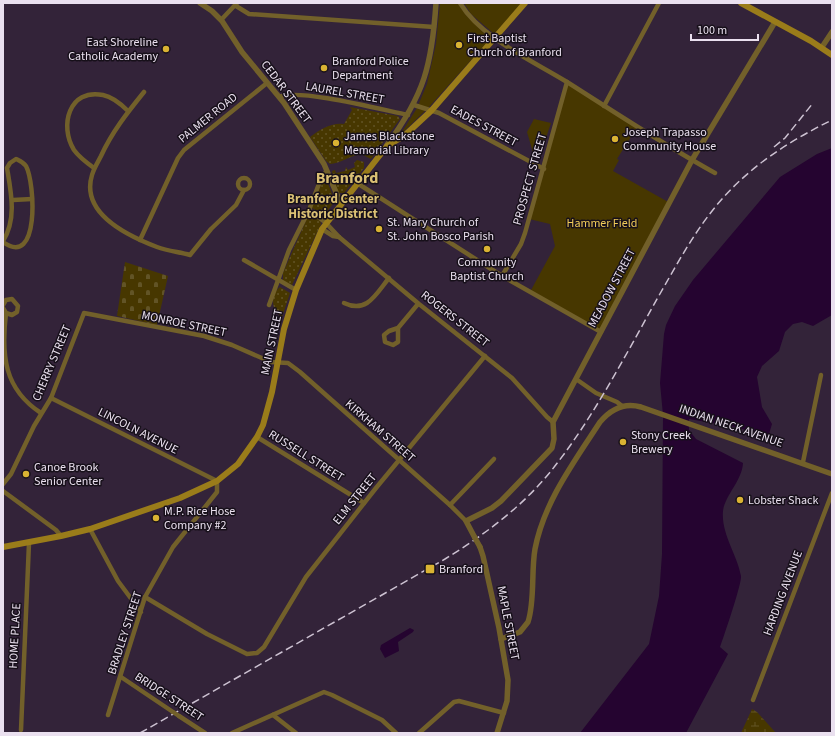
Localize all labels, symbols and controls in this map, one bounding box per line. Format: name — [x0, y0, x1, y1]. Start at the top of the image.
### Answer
scale bar — [691, 16, 758, 42]
text: 100 m — [697, 22, 727, 39]
place label: First Baptist Church of Branford — [467, 30, 562, 61]
place label: East Shoreline Catholic Academy — [68, 34, 158, 65]
marker: First Baptist Church of Branford — [454, 40, 464, 50]
marker: East Shoreline Catholic Academy — [161, 44, 171, 54]
place label: Branford Police Department — [332, 53, 409, 84]
street label: CEDAR STREET — [257, 57, 316, 127]
marker: Branford Police Department — [319, 63, 329, 73]
street label: LAUREL STREET — [304, 78, 386, 108]
street label: PALMER ROAD — [175, 89, 241, 147]
street label: EADES STREET — [447, 101, 521, 151]
place label: Joseph Trapasso Community House — [623, 124, 716, 155]
place label: James Blackstone Memorial Library — [344, 128, 434, 159]
street label: PROSPECT STREET — [509, 130, 551, 227]
marker: Joseph Trapasso Community House — [610, 134, 620, 144]
marker: James Blackstone Memorial Library — [331, 138, 341, 148]
district label: Branford — [316, 167, 378, 189]
district label: Branford Center Historic District — [287, 190, 380, 223]
place label: St. Mary Church of St. John Bosco Parish — [387, 214, 494, 245]
park label: Hammer Field — [567, 215, 637, 232]
marker: St. Mary Church of St. John Bosco Parish — [374, 224, 384, 234]
marker: Community Baptist Church — [482, 244, 492, 254]
street label: MEADOW STREET — [584, 245, 640, 330]
place label: Community Baptist Church — [450, 254, 524, 285]
street label: ROGERS STREET — [417, 287, 493, 351]
street label: MONROE STREET — [140, 307, 229, 341]
street label: MAIN STREET — [257, 307, 287, 377]
street label: CHERRY STREET — [28, 322, 76, 404]
street label: KIRKHAM STREET — [341, 396, 419, 467]
street label: INDIAN NECK AVENUE — [677, 400, 785, 452]
street label: LINCOLN AVENUE — [95, 403, 181, 459]
street label: RUSSELL STREET — [265, 426, 347, 486]
place label: Stony Creek Brewery — [631, 427, 691, 458]
marker: Stony Creek Brewery — [618, 437, 628, 447]
place label: Canoe Brook Senior Center — [34, 459, 103, 490]
marker: Canoe Brook Senior Center — [21, 469, 31, 479]
street label: ELM STREET — [329, 469, 381, 528]
place label: Lobster Shack — [748, 492, 818, 509]
marker: Lobster Shack — [735, 495, 745, 505]
place label: M.P. Rice Hose Company #2 — [164, 503, 235, 534]
marker: M.P. Rice Hose Company #2 — [151, 513, 161, 523]
street label: HARDING AVENUE — [759, 548, 807, 638]
place label: Branford — [439, 561, 483, 578]
marker: Branford — [424, 563, 436, 575]
street label: MAPLE STREET — [492, 585, 524, 662]
street label: BRADLEY STREET — [104, 589, 147, 677]
street label: HOME PLACE — [5, 603, 25, 669]
street label: BRIDGE STREET — [131, 668, 207, 726]

